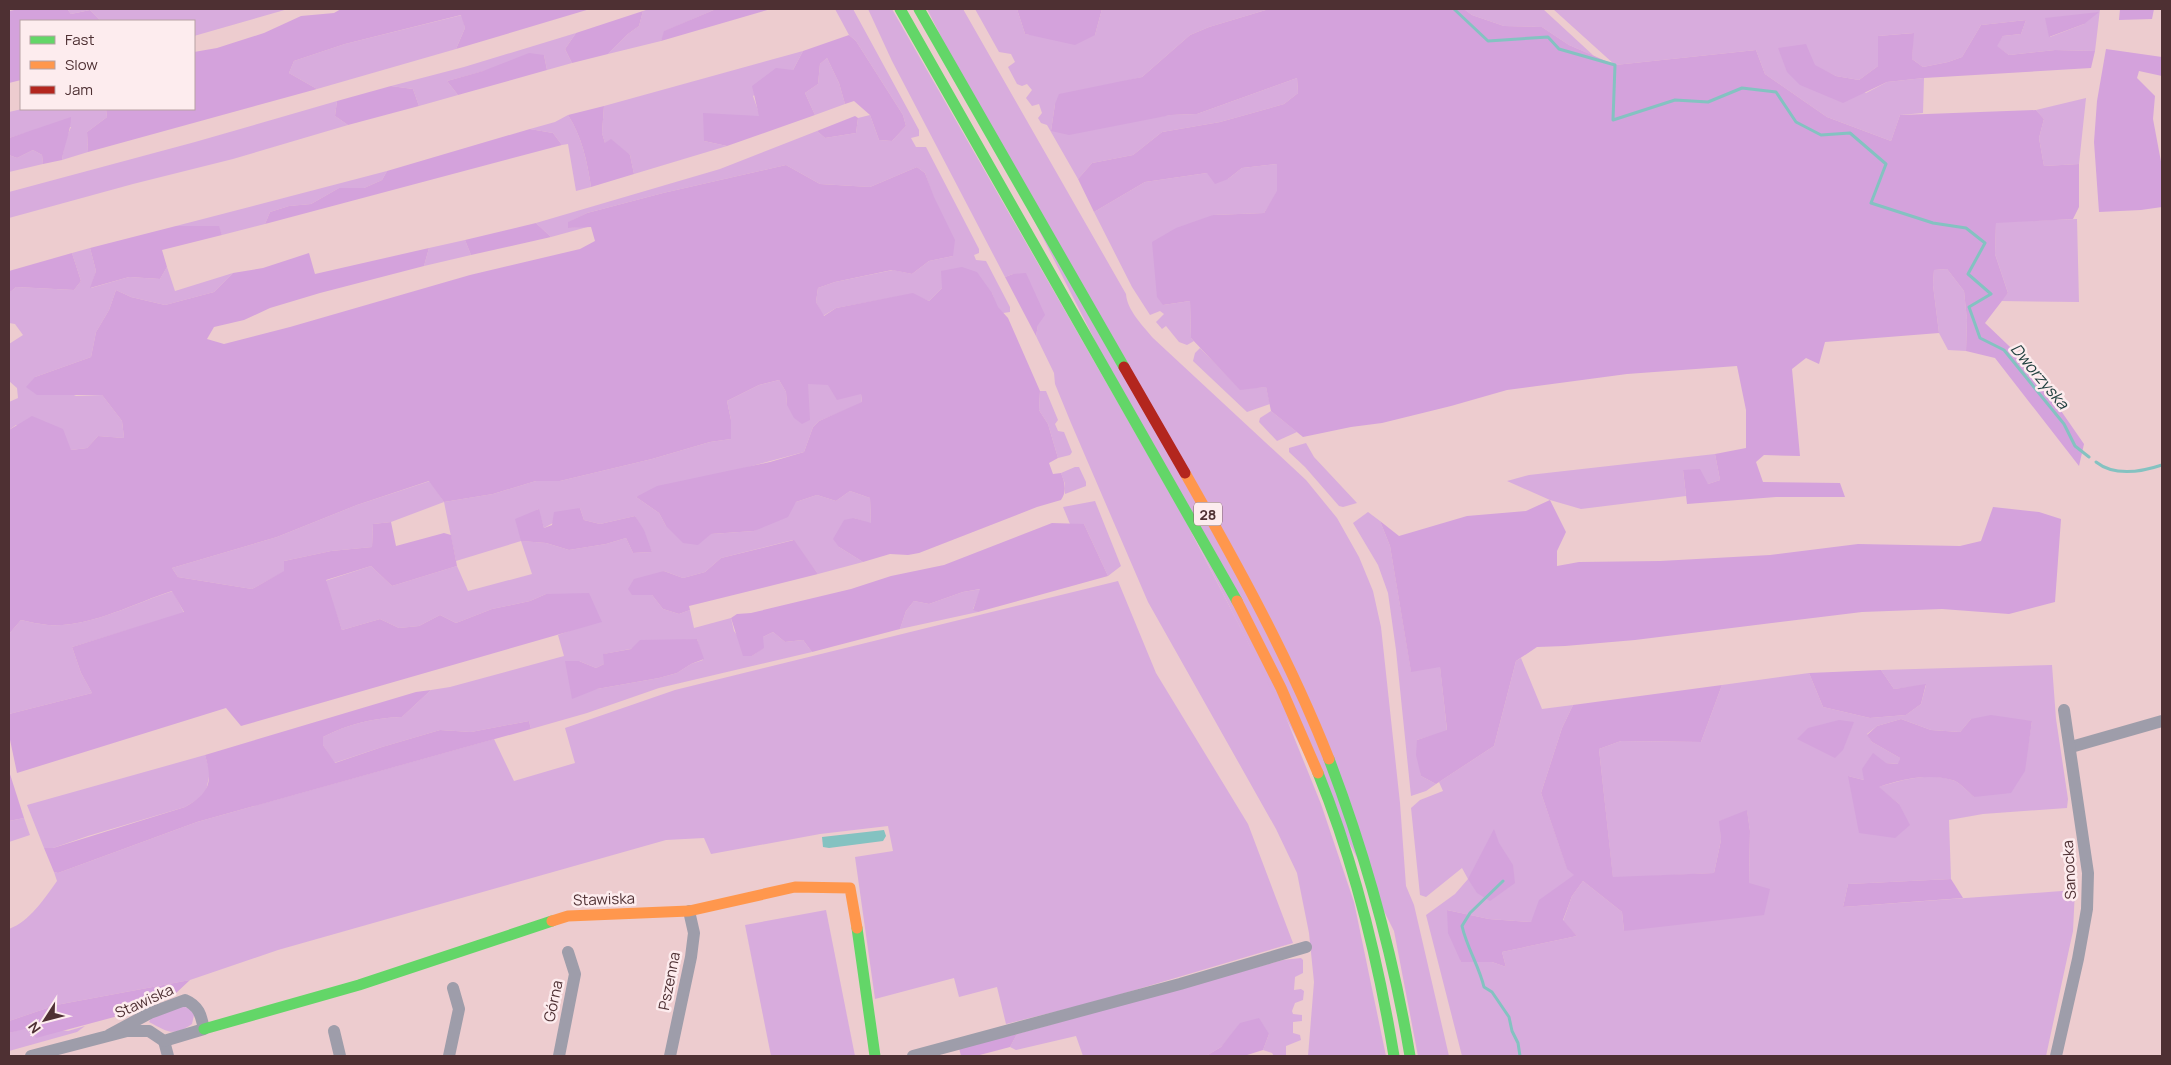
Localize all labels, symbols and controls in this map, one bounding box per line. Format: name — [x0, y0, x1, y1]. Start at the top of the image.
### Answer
legend — [20, 20, 195, 110]
text: Fast — [65, 29, 94, 50]
text: Slow — [65, 54, 98, 75]
text: Jam — [65, 79, 93, 100]
water label: Dworzyska — [2006, 338, 2075, 414]
road number: 28 — [1194, 502, 1222, 526]
street label: Sanocka — [2057, 840, 2081, 900]
street label: Stawiska — [573, 887, 635, 911]
street label: Pszenna — [653, 950, 685, 1012]
street label: Górna — [538, 978, 568, 1024]
street label: Stawiska — [111, 979, 177, 1023]
north arrow — [20, 995, 70, 1045]
text: N — [23, 1018, 45, 1038]

